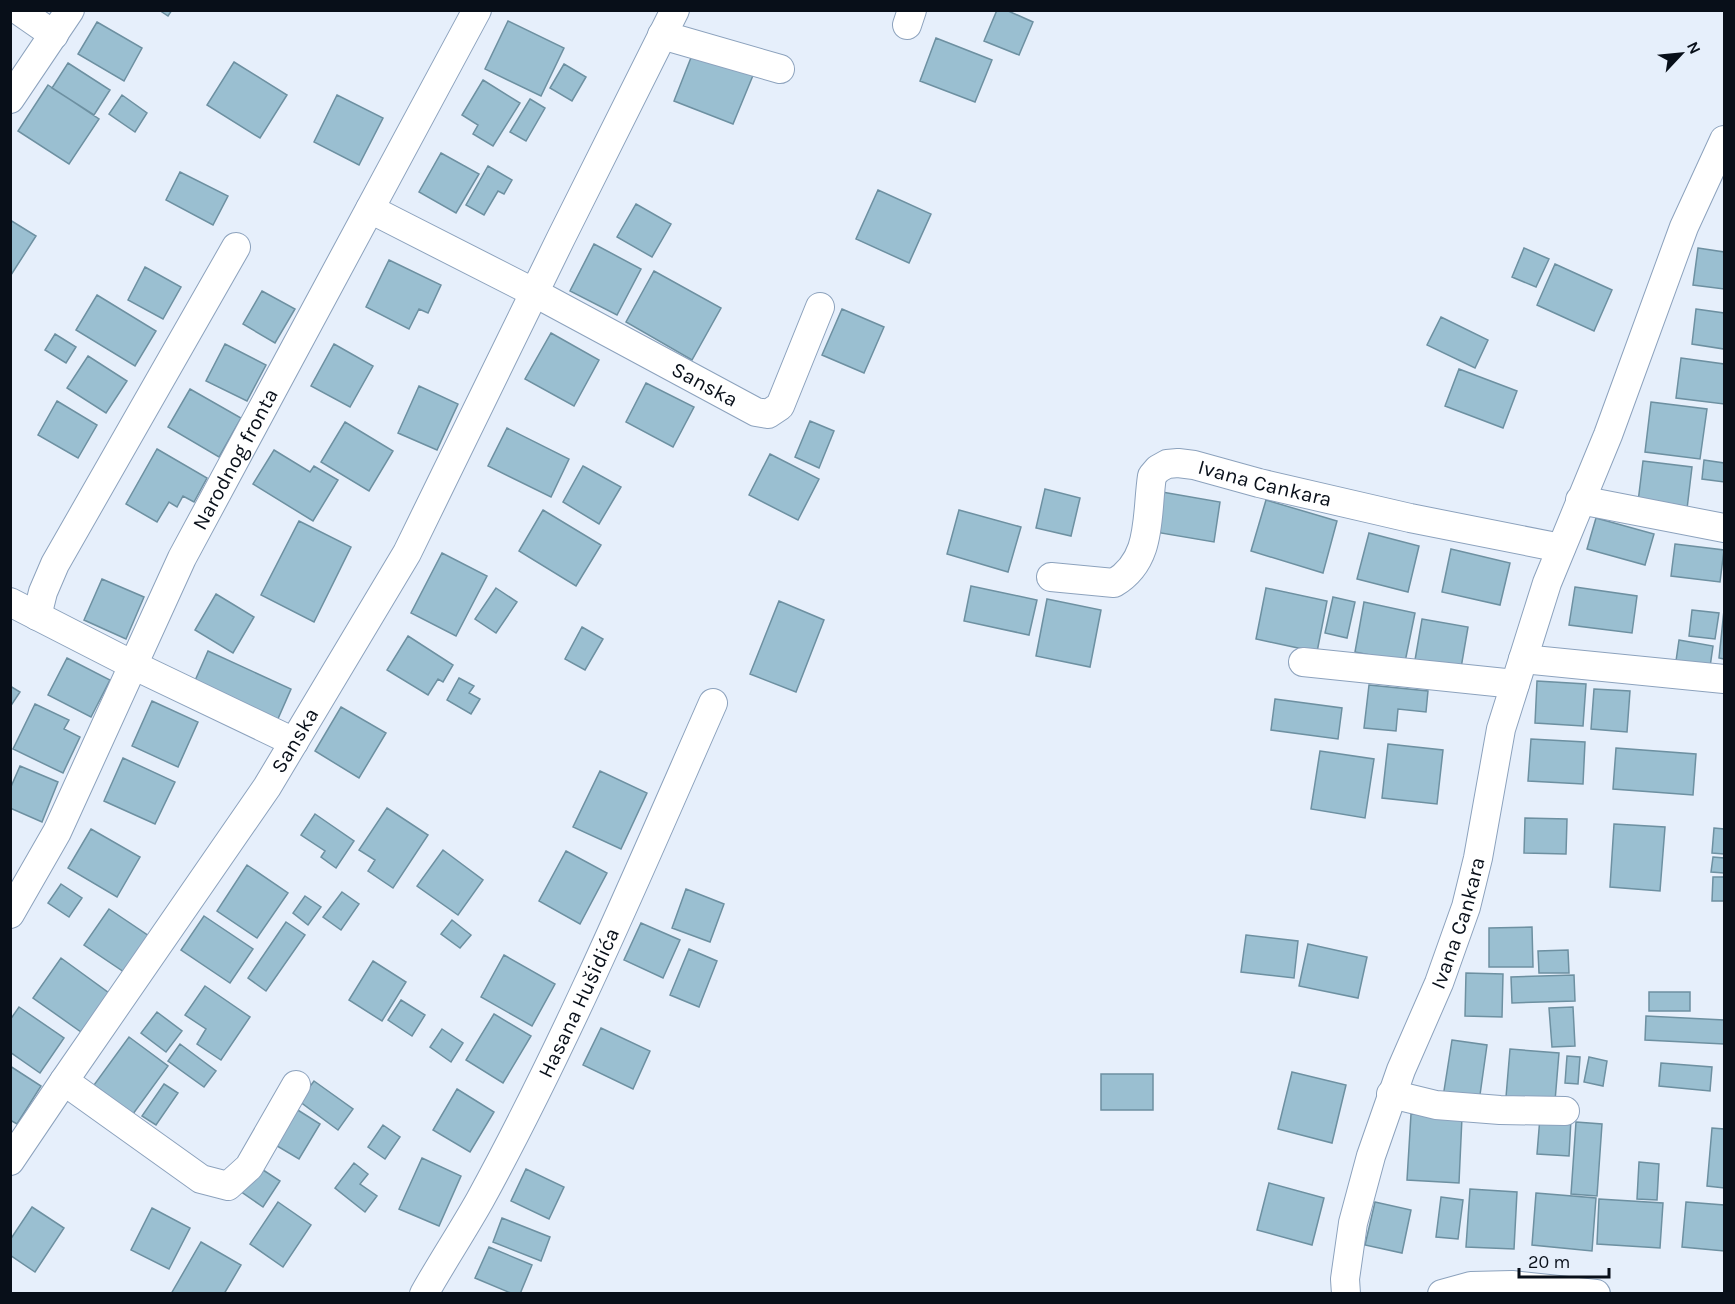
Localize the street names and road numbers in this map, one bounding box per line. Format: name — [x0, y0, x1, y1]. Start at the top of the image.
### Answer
street label: Sanska — [668, 357, 742, 412]
street label: Narodnog fronta — [187, 384, 283, 534]
street label: Ivana Cankara — [1195, 455, 1334, 511]
street label: Sanska — [266, 704, 323, 777]
street label: Ivana Cankara — [1426, 855, 1490, 993]
street label: Hasana Hušidića — [533, 924, 624, 1082]

